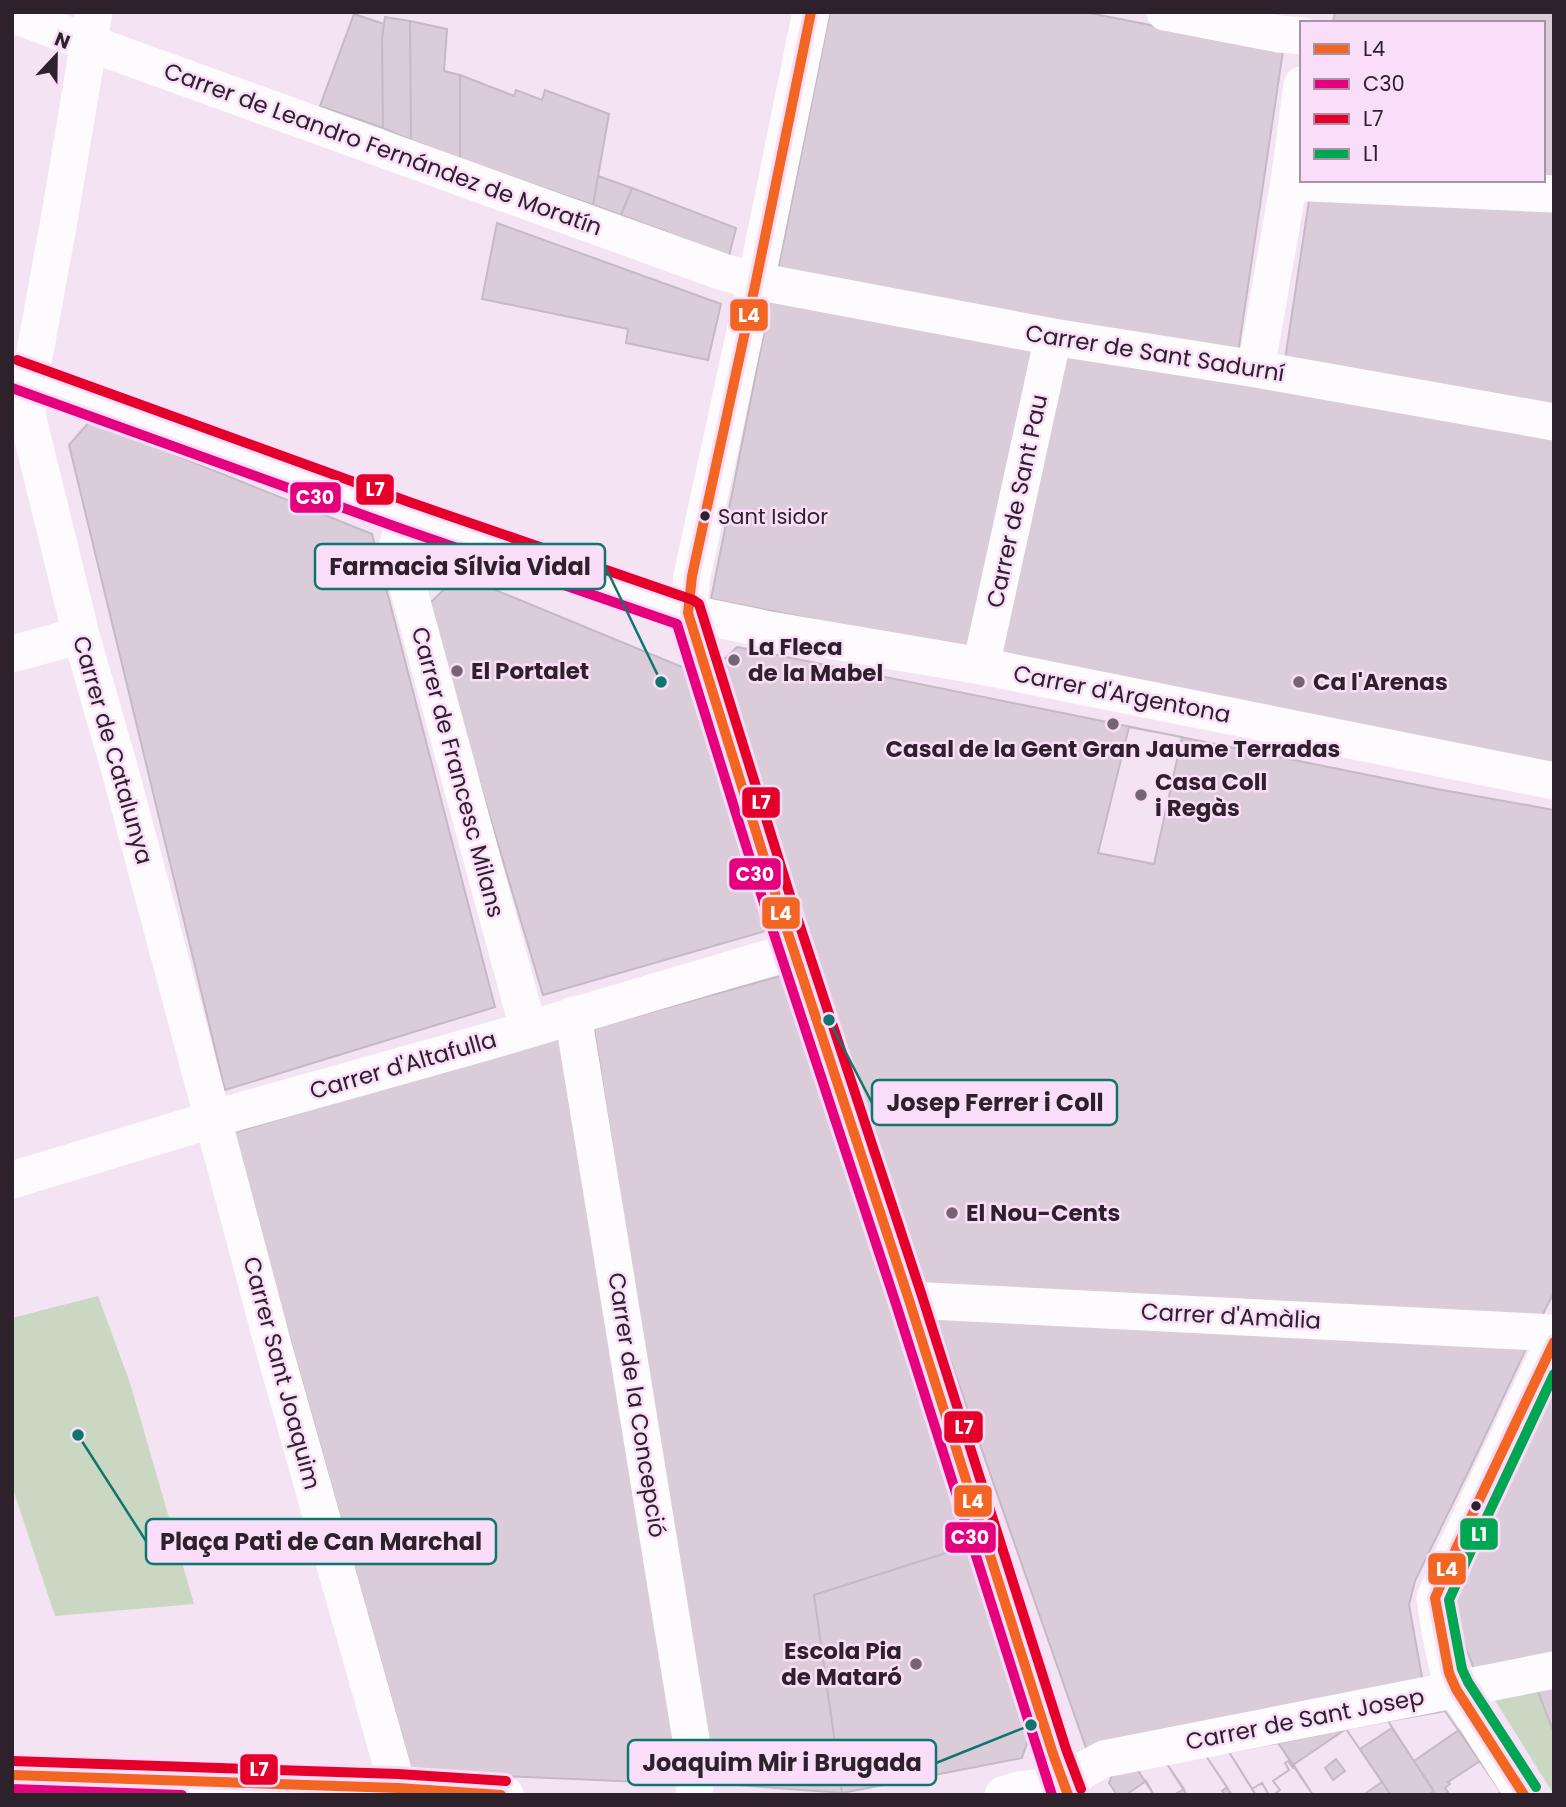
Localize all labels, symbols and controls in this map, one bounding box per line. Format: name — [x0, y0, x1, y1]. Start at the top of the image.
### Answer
north arrow — [21, 21, 91, 91]
legend — [1300, 21, 1545, 182]
text: N — [50, 26, 74, 56]
text: L4 — [1363, 34, 1385, 63]
street label: Carrer de Leandro Fernández de Moratín — [160, 55, 606, 243]
text: C30 — [1363, 69, 1405, 98]
text: L7 — [1363, 104, 1384, 133]
text: L1 — [1363, 139, 1379, 168]
line badge: L4 — [729, 298, 769, 332]
text: L4 — [738, 302, 760, 329]
street label: Carrer de Sant Sadurní — [1023, 317, 1287, 389]
street label: Carrer de Sant Pau — [979, 391, 1055, 611]
line badge: L7 — [355, 473, 395, 506]
text: L7 — [365, 476, 385, 503]
line badge: C30 — [289, 481, 342, 514]
text: C30 — [296, 484, 334, 511]
place label: Sant Isidor — [718, 502, 828, 531]
marker: Sant Isidor — [698, 509, 712, 523]
callout: Farmacia Sílvia Vidal — [315, 544, 605, 589]
text: Farmacia Sílvia Vidal — [329, 550, 591, 583]
street label: Carrer de Francesc Milans — [404, 623, 512, 921]
place label: La Fleca de la Mabel — [748, 631, 883, 689]
street label: Carrer de Catalunya — [65, 632, 161, 868]
marker: La Fleca de la Mabel — [726, 652, 742, 668]
place label: El Portalet — [471, 655, 589, 687]
street label: Carrer d'Argentona — [1011, 657, 1233, 731]
marker: El Portalet — [449, 663, 465, 679]
place label: Ca l'Arenas — [1313, 666, 1448, 698]
marker: Ca l'Arenas — [1291, 674, 1307, 690]
marker: Casal de la Gent Gran Jaume Terradas — [1105, 716, 1121, 732]
place label: Casal de la Gent Gran Jaume Terradas — [886, 733, 1340, 765]
place label: Casa Coll i Regàs — [1155, 766, 1267, 824]
line badge: L7 — [741, 786, 781, 819]
marker: Casa Coll i Regàs — [1133, 787, 1149, 803]
text: L7 — [751, 789, 771, 816]
line badge: C30 — [728, 857, 782, 891]
text: C30 — [736, 861, 774, 888]
line badge: L4 — [761, 896, 801, 930]
text: L4 — [770, 900, 792, 927]
street label: Carrer d'Altafulla — [306, 1023, 500, 1107]
callout: Josep Ferrer i Coll — [872, 1080, 1117, 1125]
text: Josep Ferrer i Coll — [886, 1086, 1104, 1119]
place label: El Nou-Cents — [966, 1197, 1120, 1229]
marker: El Nou-Cents — [944, 1205, 960, 1221]
street label: Carrer Sant Joaquim — [236, 1253, 328, 1493]
street label: Carrer de la Concepció — [600, 1270, 674, 1540]
street label: Carrer d'Amàlia — [1140, 1295, 1322, 1337]
line badge: L7 — [943, 1410, 984, 1444]
text: L7 — [954, 1414, 974, 1441]
line badge: L4 — [953, 1484, 993, 1518]
text: L4 — [962, 1488, 984, 1515]
unlabelled marker — [1469, 1499, 1483, 1513]
line badge: L1 — [1459, 1517, 1499, 1551]
callout: Plaça Pati de Can Marchal — [146, 1519, 496, 1564]
line badge: C30 — [944, 1521, 997, 1554]
text: L1 — [1471, 1521, 1487, 1548]
text: C30 — [951, 1524, 989, 1551]
text: Plaça Pati de Can Marchal — [160, 1525, 482, 1558]
line badge: L4 — [1427, 1552, 1467, 1586]
text: L4 — [1436, 1556, 1458, 1583]
place label: Escola Pia de Mataró — [781, 1635, 902, 1693]
marker: Escola Pia de Mataró — [908, 1656, 924, 1672]
street label: Carrer de Sant Josep — [1183, 1680, 1427, 1758]
callout: Joaquim Mir i Brugada — [628, 1740, 936, 1785]
text: Joaquim Mir i Brugada — [642, 1746, 922, 1779]
line badge: L7 — [239, 1753, 279, 1786]
text: L7 — [249, 1756, 269, 1783]

